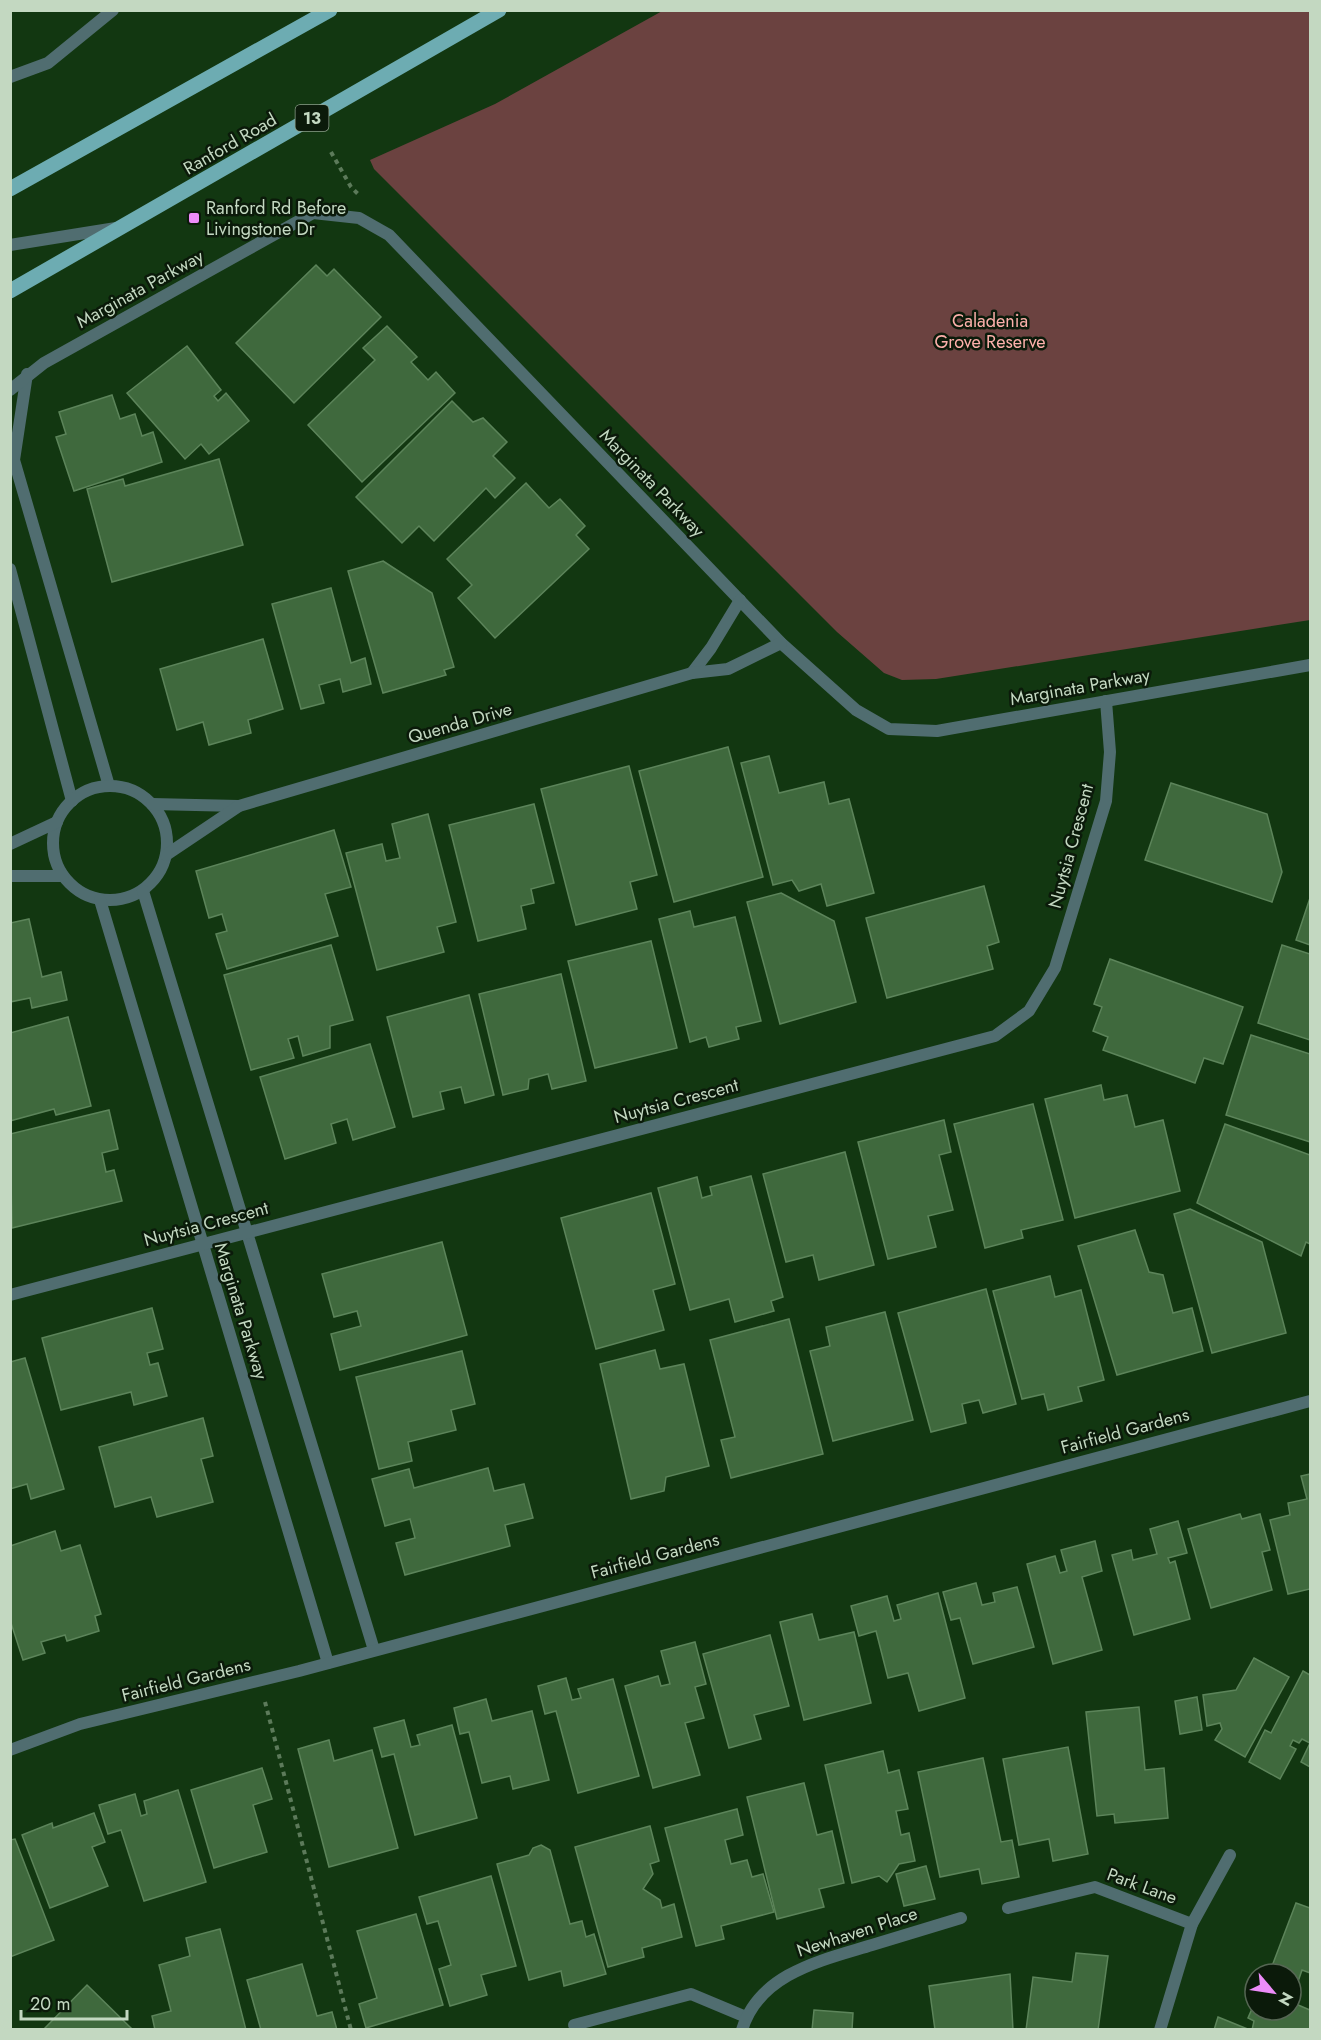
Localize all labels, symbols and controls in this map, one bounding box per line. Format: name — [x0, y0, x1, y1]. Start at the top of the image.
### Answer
road number: 13 — [296, 105, 328, 131]
street label: Ranford Road — [179, 107, 281, 181]
place label: Ranford Rd Before Livingstone Dr — [206, 195, 346, 242]
marker: Ranford Rd Before Livingstone Dr — [187, 211, 201, 225]
street label: Marginata Parkway — [72, 243, 208, 335]
park label: Caladenia Grove Reserve — [934, 308, 1046, 355]
street label: Marginata Parkway — [593, 423, 711, 543]
street label: Marginata Parkway — [1008, 662, 1152, 712]
street label: Quenda Drive — [405, 696, 515, 750]
street label: Nuytsia Crescent — [1042, 780, 1100, 911]
street label: Nuytsia Crescent — [611, 1072, 742, 1130]
street label: Nuytsia Crescent — [141, 1195, 272, 1253]
street label: Marginata Parkway — [208, 1239, 274, 1383]
street label: Fairfield Gardens — [1058, 1401, 1192, 1461]
street label: Fairfield Gardens — [588, 1526, 722, 1586]
street label: Fairfield Gardens — [119, 1651, 253, 1709]
street label: Park Lane — [1103, 1861, 1181, 1911]
street label: Newhaven Place — [793, 1900, 921, 1964]
north arrow — [1243, 1962, 1303, 2022]
scale bar — [21, 1983, 128, 2021]
text: N — [1273, 1988, 1299, 2010]
text: 20 m — [30, 1991, 70, 2017]

